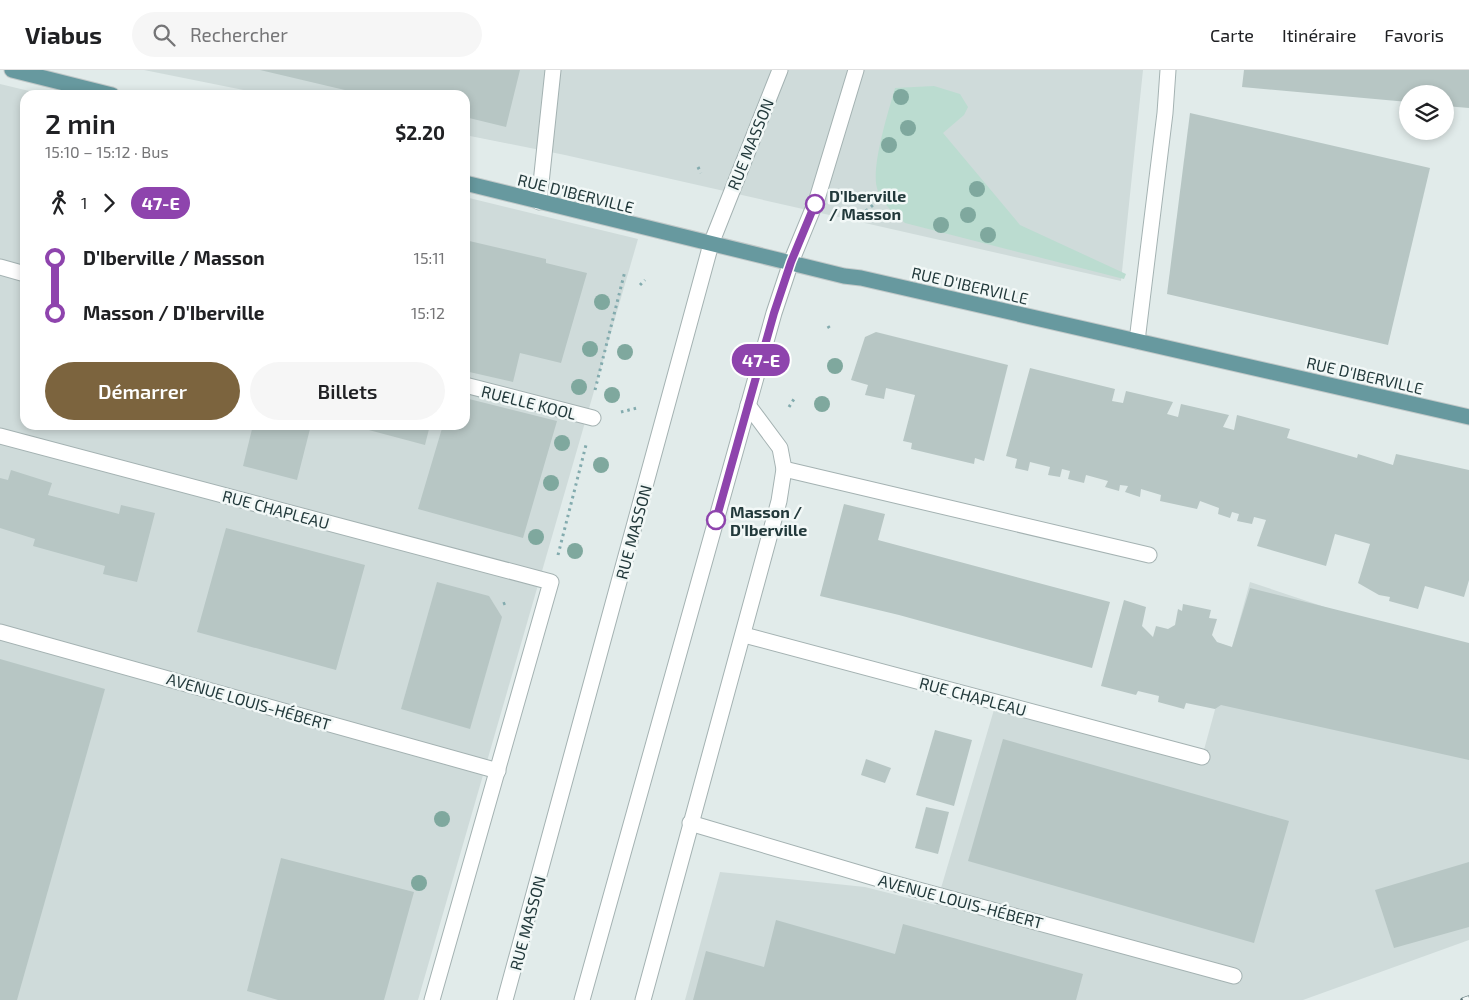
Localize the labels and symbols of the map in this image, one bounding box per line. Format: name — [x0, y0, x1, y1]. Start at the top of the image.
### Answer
street label: RUE MASSON — [723, 95, 777, 193]
street label: RUE D'IBERVILLE — [516, 169, 636, 217]
place label: D'Iberville / Masson — [829, 186, 906, 223]
marker: D'Iberville / Masson — [805, 194, 825, 214]
street label: RUE D'IBERVILLE — [910, 262, 1030, 308]
line badge: 47-E — [726, 344, 796, 376]
street label: RUE D'IBERVILLE — [1305, 352, 1425, 398]
street label: RUELLE KOOL — [480, 381, 578, 423]
street label: RUE MASSON — [611, 483, 655, 581]
street label: RUE CHAPLEAU — [220, 486, 332, 532]
place label: Masson / D'Iberville — [730, 502, 807, 539]
marker: Masson / D'Iberville — [706, 510, 726, 530]
street label: AVENUE LOUIS-HÉBERT — [165, 668, 333, 734]
street label: RUE CHAPLEAU — [917, 673, 1029, 719]
street label: AVENUE LOUIS-HÉBERT — [877, 870, 1045, 932]
street label: RUE MASSON — [505, 874, 549, 972]

